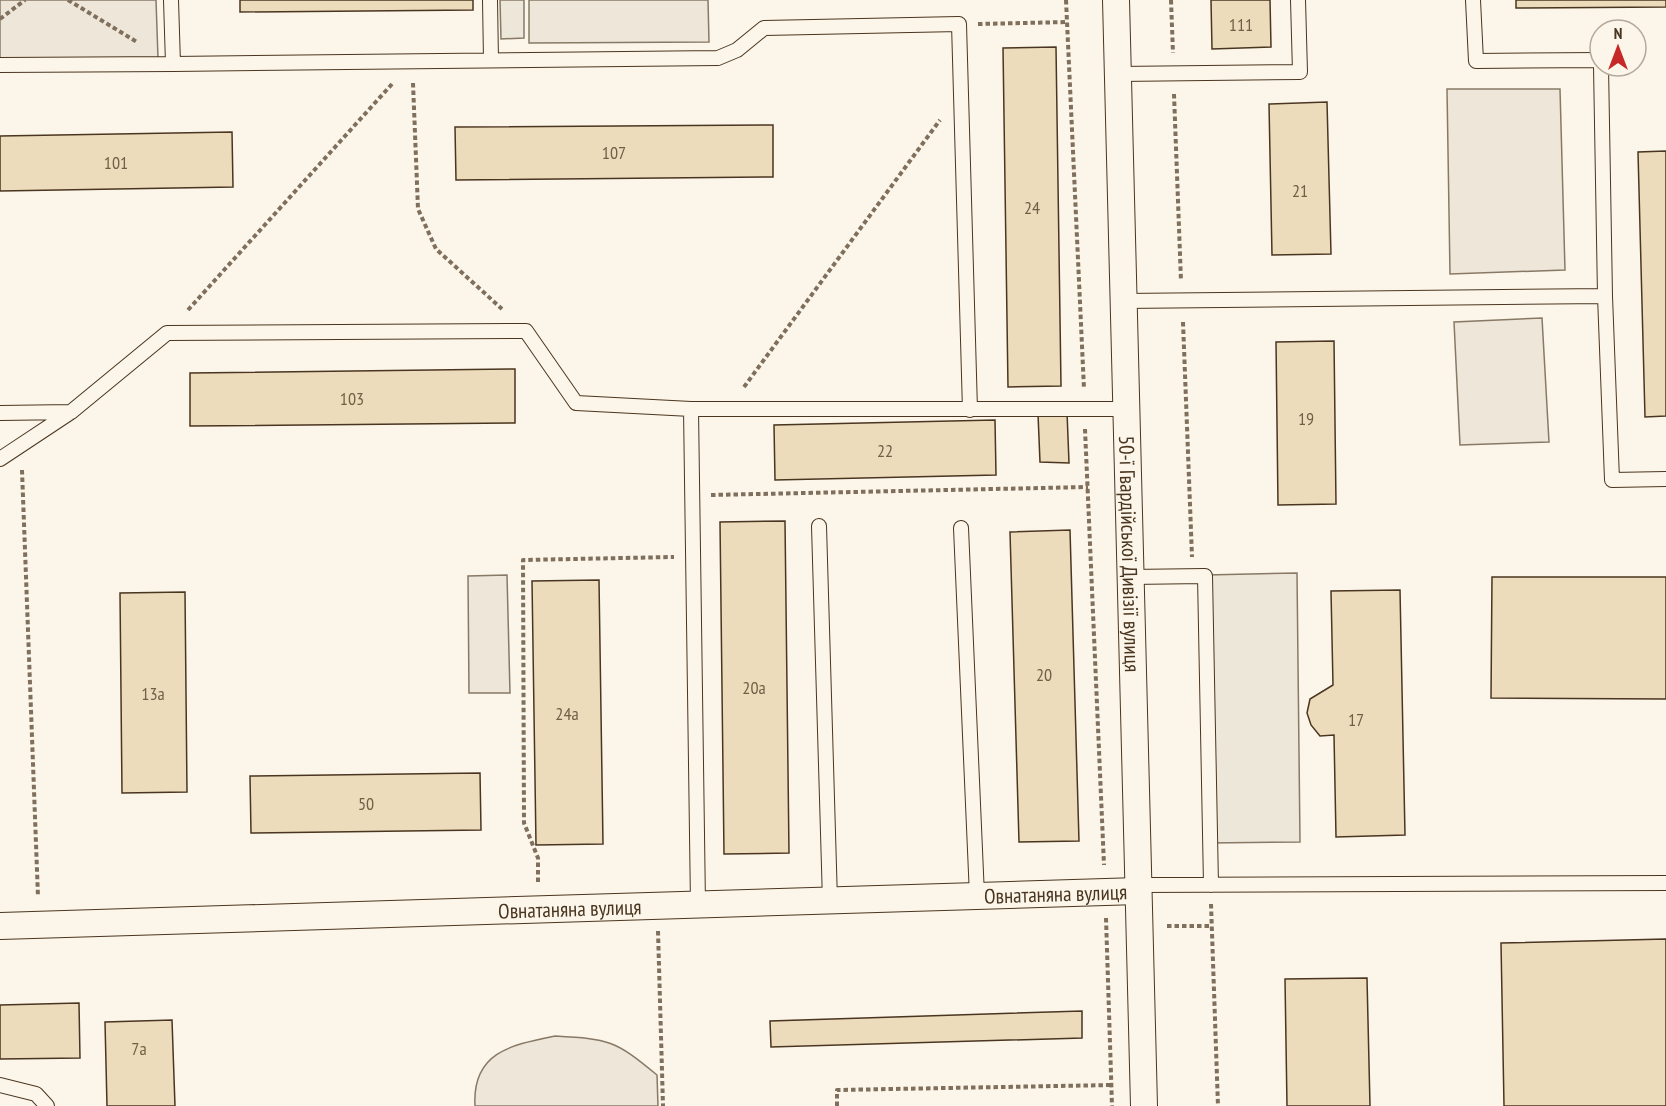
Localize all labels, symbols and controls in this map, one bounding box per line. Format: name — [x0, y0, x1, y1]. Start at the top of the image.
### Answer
house number: 111 — [1229, 13, 1253, 36]
north arrow — [1588, 18, 1648, 78]
text: N — [1614, 23, 1622, 43]
house number: 107 — [602, 141, 626, 164]
house number: 101 — [104, 151, 128, 174]
house number: 21 — [1292, 179, 1308, 202]
house number: 24 — [1024, 196, 1040, 219]
house number: 103 — [340, 387, 364, 410]
house number: 19 — [1298, 407, 1314, 430]
street label: 50-ї Гвардійської Дивізії вулиця — [1114, 435, 1147, 672]
house number: 22 — [877, 439, 893, 462]
house number: 20 — [1036, 663, 1052, 686]
house number: 20а — [742, 676, 766, 699]
house number: 13а — [141, 682, 165, 705]
house number: 24а — [555, 702, 579, 725]
house number: 17 — [1348, 708, 1364, 731]
house number: 50 — [358, 792, 374, 815]
street label: Овнатаняна вулиця — [983, 878, 1128, 909]
street label: Овнатаняна вулиця — [498, 893, 642, 924]
house number: 7а — [131, 1037, 147, 1060]

